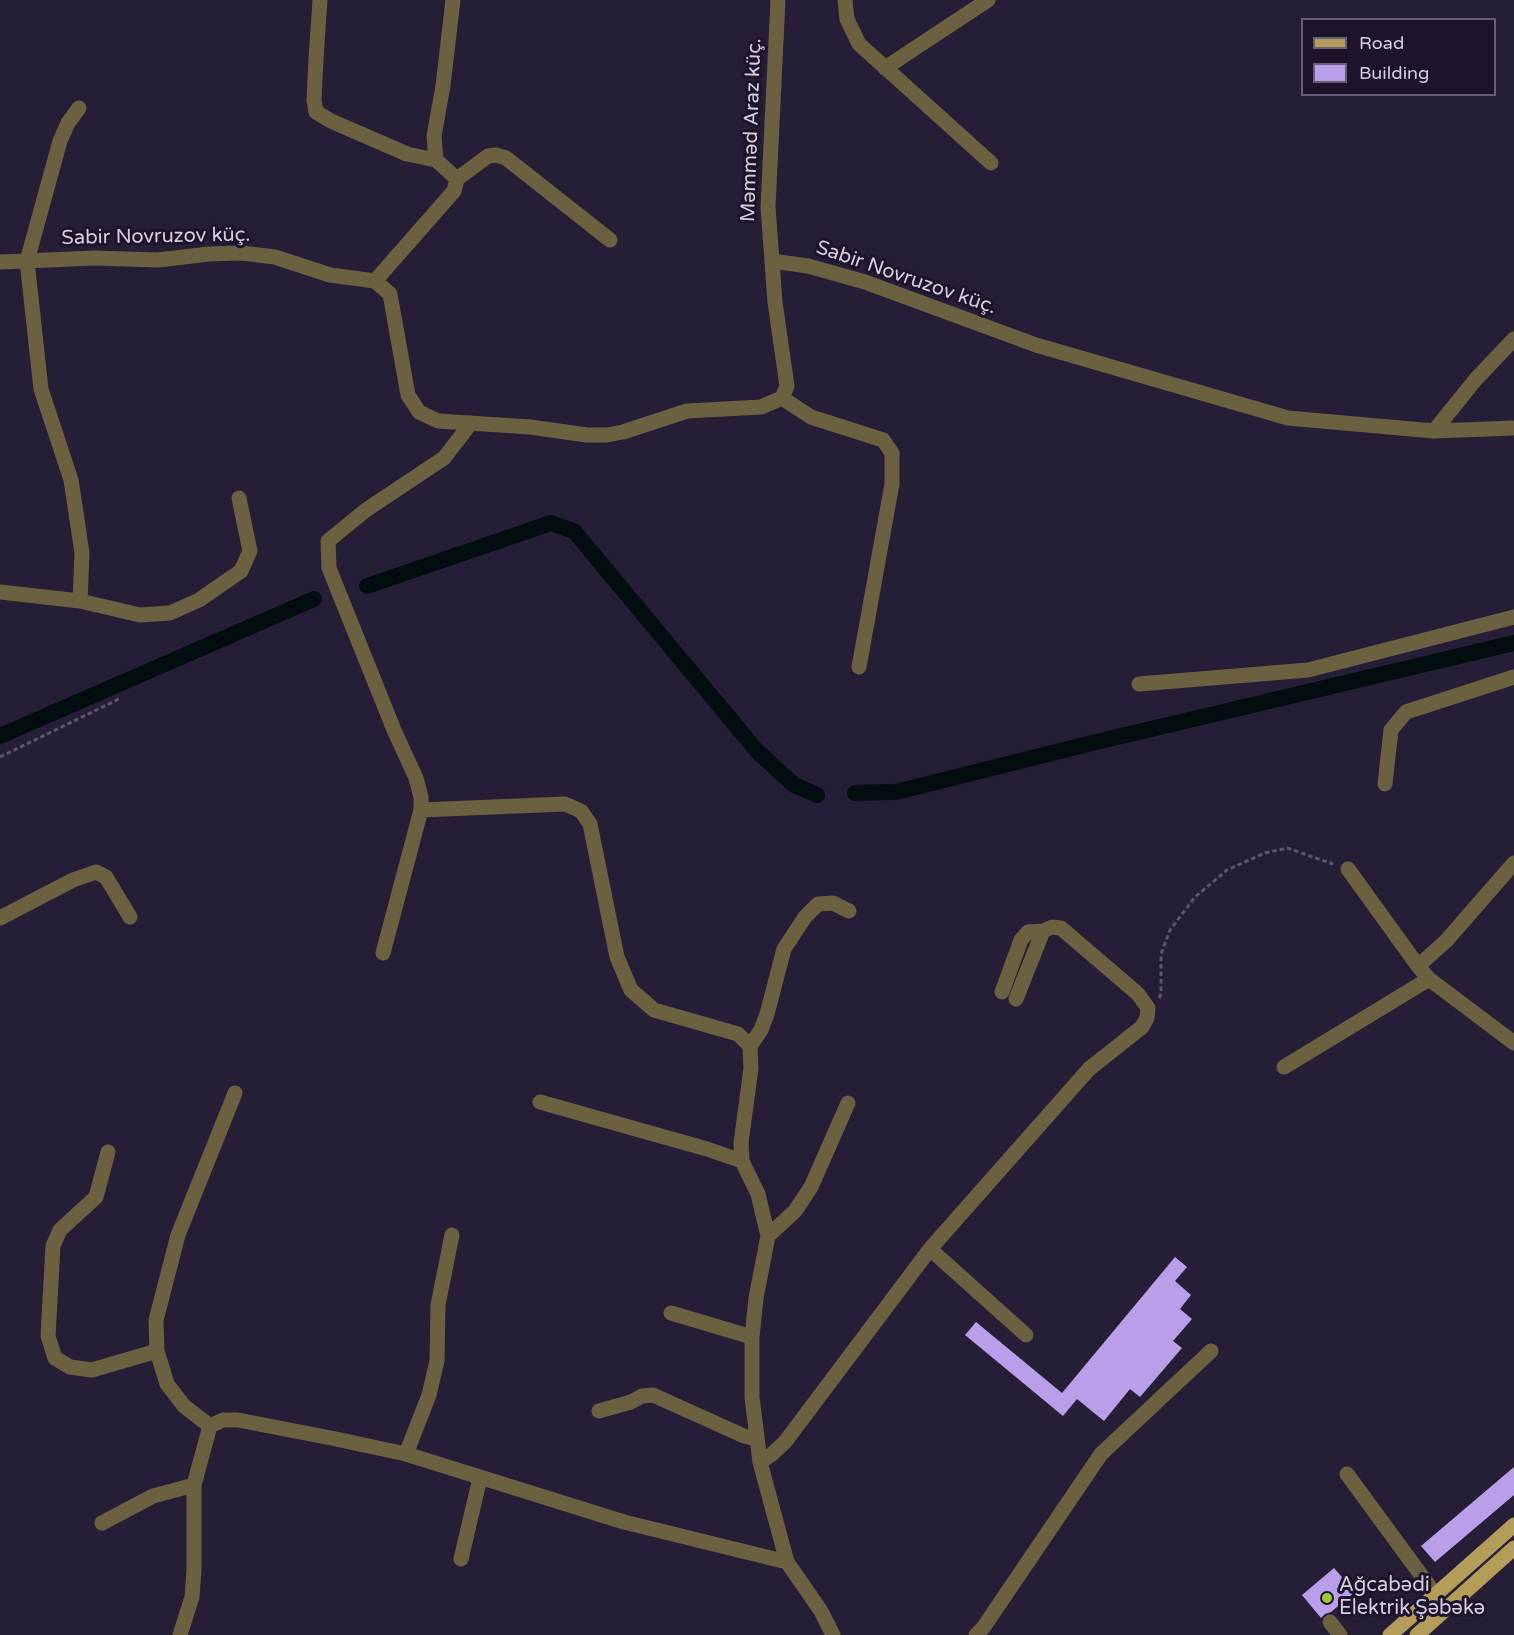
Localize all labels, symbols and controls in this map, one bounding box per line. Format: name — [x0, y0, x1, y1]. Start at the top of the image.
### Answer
legend — [1301, 18, 1496, 96]
text: Road — [1359, 32, 1404, 54]
street label: Məmməd Araz küç. — [737, 38, 767, 222]
text: Building — [1359, 62, 1429, 84]
street label: Sabir Novruzov küç. — [61, 223, 251, 251]
street label: Sabir Novruzov küç. — [813, 236, 999, 320]
place label: Ağcabədi Elektrik Şəbəkə — [1339, 1574, 1485, 1621]
marker: Ağcabədi Elektrik Şəbəkə — [1320, 1591, 1334, 1605]

